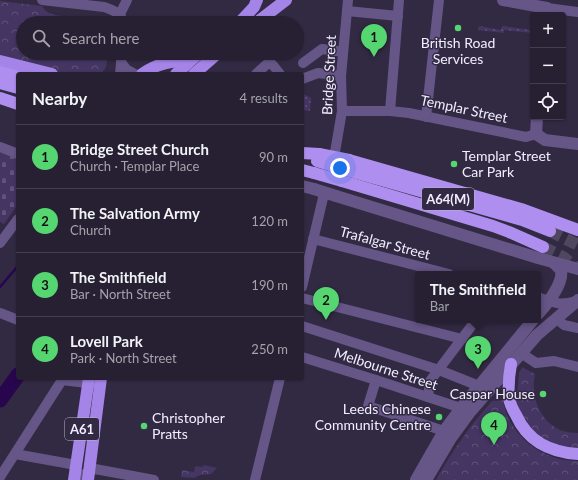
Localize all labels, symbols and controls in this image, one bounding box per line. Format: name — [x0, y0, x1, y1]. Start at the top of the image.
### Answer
map controls — [530, 12, 566, 120]
button: + — [530, 12, 566, 48]
search box — [16, 16, 304, 60]
marker: British Road Services — [453, 23, 463, 33]
pin: 1 — [361, 24, 387, 57]
icon: search — [30, 27, 52, 49]
text: Search here — [62, 29, 139, 47]
street label: Bridge Street — [318, 34, 339, 115]
place label: British Road Services — [421, 34, 495, 67]
button: − — [530, 48, 566, 84]
button: locate — [530, 84, 566, 120]
text: Nearby — [32, 88, 87, 109]
text: 4 results — [240, 90, 288, 106]
street label: Templar Street — [419, 91, 509, 126]
text: Bridge Street Church — [70, 140, 209, 158]
place label: Templar Street Car Park — [462, 147, 551, 180]
text: 1 — [41, 149, 49, 165]
text: 90 m — [259, 149, 288, 165]
text: Church · Templar Place — [70, 158, 199, 174]
your location — [330, 158, 350, 178]
marker: Templar Street Car Park — [449, 159, 459, 169]
road number: A64(M) — [422, 188, 474, 210]
text: The Salvation Army — [70, 204, 200, 222]
text: 2 — [41, 213, 49, 229]
text: 120 m — [251, 213, 288, 229]
text: Church — [70, 222, 111, 238]
street label: Trafalgar Street — [338, 222, 432, 263]
text: The Smithfield — [70, 268, 167, 286]
popup — [415, 271, 541, 323]
text: 3 — [41, 277, 49, 293]
text: 190 m — [251, 277, 288, 293]
text: The Smithfield — [430, 280, 526, 298]
text: Bar · North Street — [70, 286, 171, 302]
pin: 2 — [313, 287, 339, 320]
text: Bar — [430, 298, 449, 314]
text: Lovell Park — [70, 332, 143, 350]
pin: 3 — [465, 336, 491, 369]
text: 4 — [41, 341, 49, 357]
text: 250 m — [251, 341, 288, 357]
street label: Melbourne Street — [332, 344, 440, 393]
text: Park · North Street — [70, 350, 177, 366]
place label: Caspar House — [450, 385, 535, 402]
marker: Caspar House — [538, 389, 548, 399]
place label: Leeds Chinese Community Centre — [315, 400, 431, 433]
place label: Christopher Pratts — [152, 409, 225, 442]
marker: Leeds Chinese Community Centre — [434, 412, 444, 422]
pin: 4 — [481, 412, 507, 445]
road number: A61 — [65, 418, 99, 440]
marker: Christopher Pratts — [139, 421, 149, 431]

